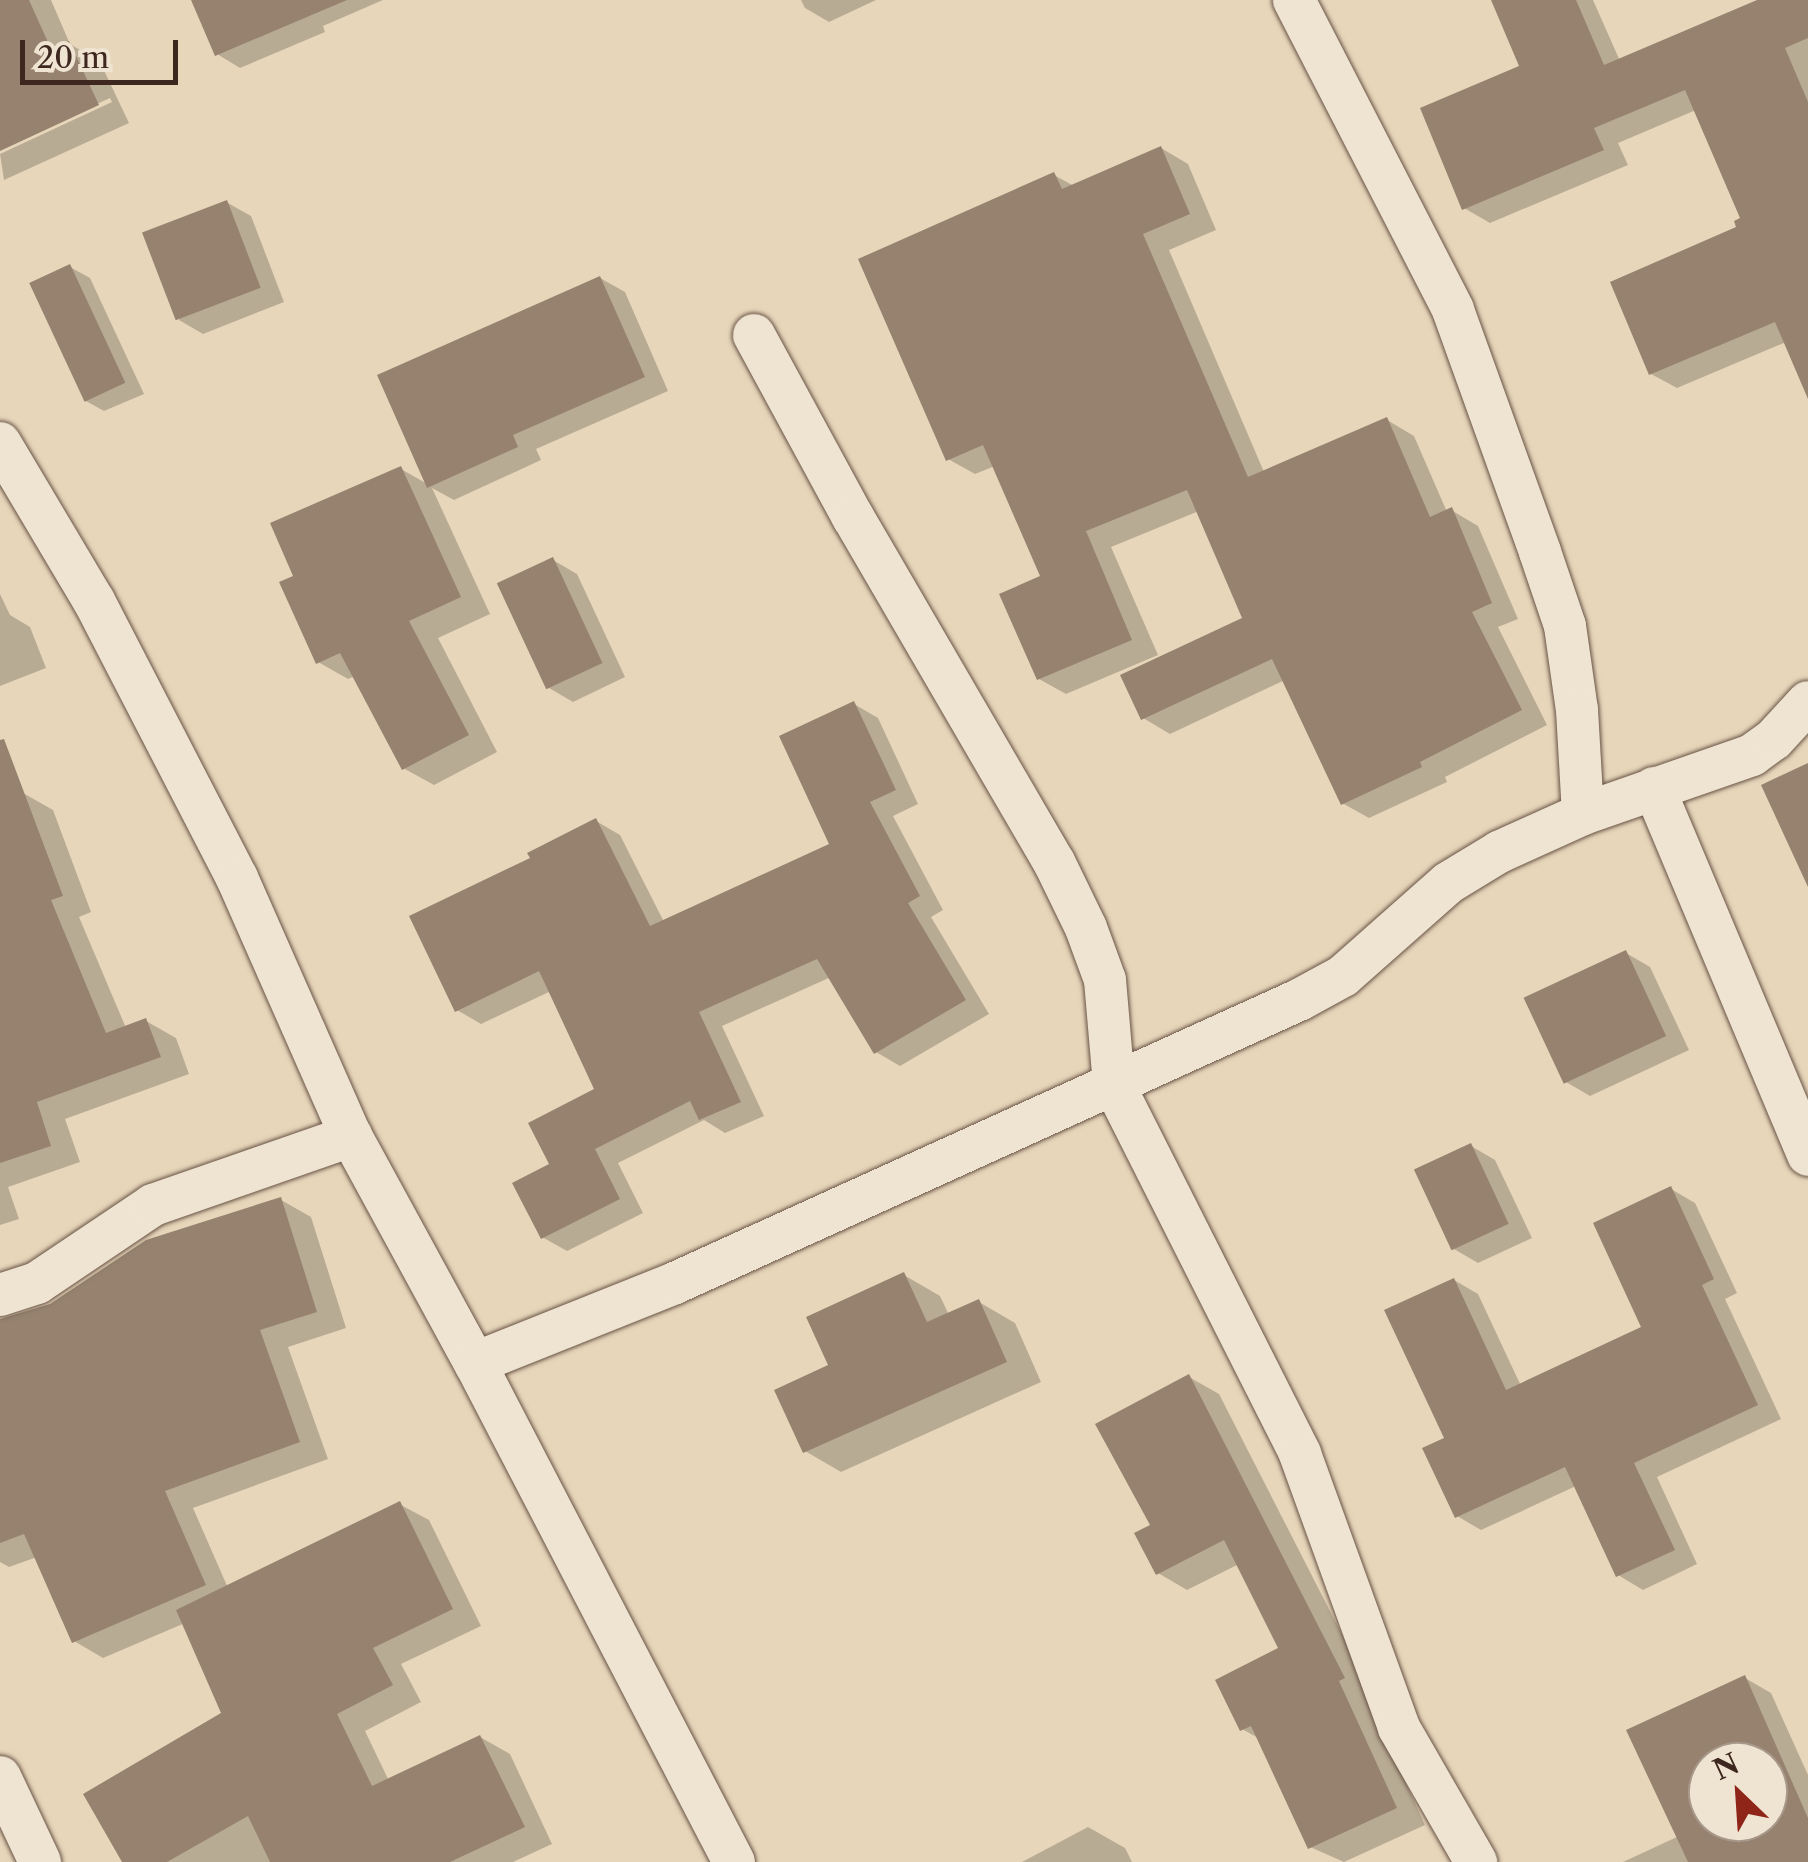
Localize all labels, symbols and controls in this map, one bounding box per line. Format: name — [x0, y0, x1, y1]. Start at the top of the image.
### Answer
scale bar — [25, 20, 182, 82]
text: 20 m — [37, 39, 109, 76]
north arrow — [1688, 1742, 1788, 1842]
text: N — [1708, 1746, 1744, 1787]

